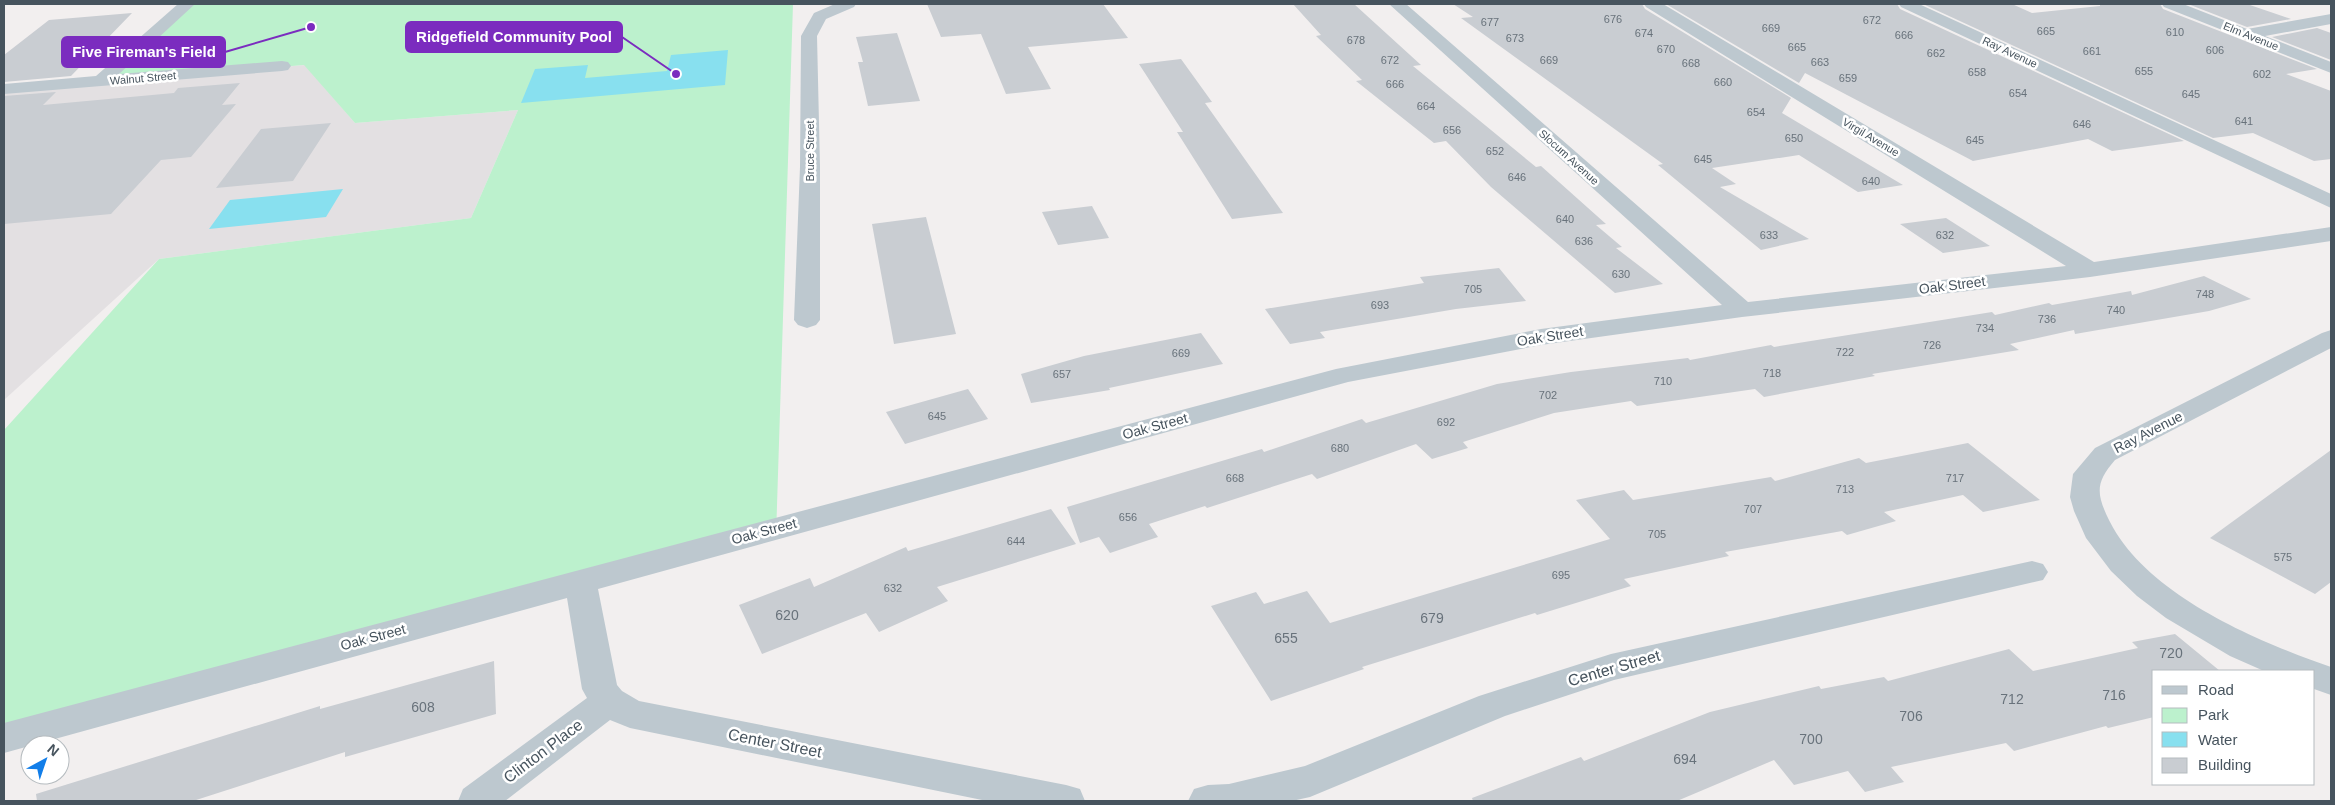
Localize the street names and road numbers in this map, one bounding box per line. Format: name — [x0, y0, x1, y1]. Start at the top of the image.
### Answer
street label: Elm Avenue — [2222, 19, 2280, 53]
street label: Ray Avenue — [1981, 34, 2039, 70]
street label: Walnut Street — [109, 69, 177, 87]
street label: Virgil Avenue — [1841, 115, 1901, 159]
street label: Bruce Street — [804, 120, 816, 182]
street label: Slocum Avenue — [1537, 127, 1601, 187]
street label: Oak Street — [1918, 273, 1986, 297]
street label: Oak Street — [1516, 323, 1584, 349]
street label: Ray Avenue — [2111, 408, 2185, 456]
street label: Oak Street — [1121, 410, 1189, 442]
street label: Oak Street — [730, 515, 798, 547]
street label: Oak Street — [339, 621, 407, 653]
street label: Center Street — [1566, 647, 1663, 689]
street label: Clinton Place — [500, 716, 586, 786]
street label: Center Street — [727, 726, 824, 761]

